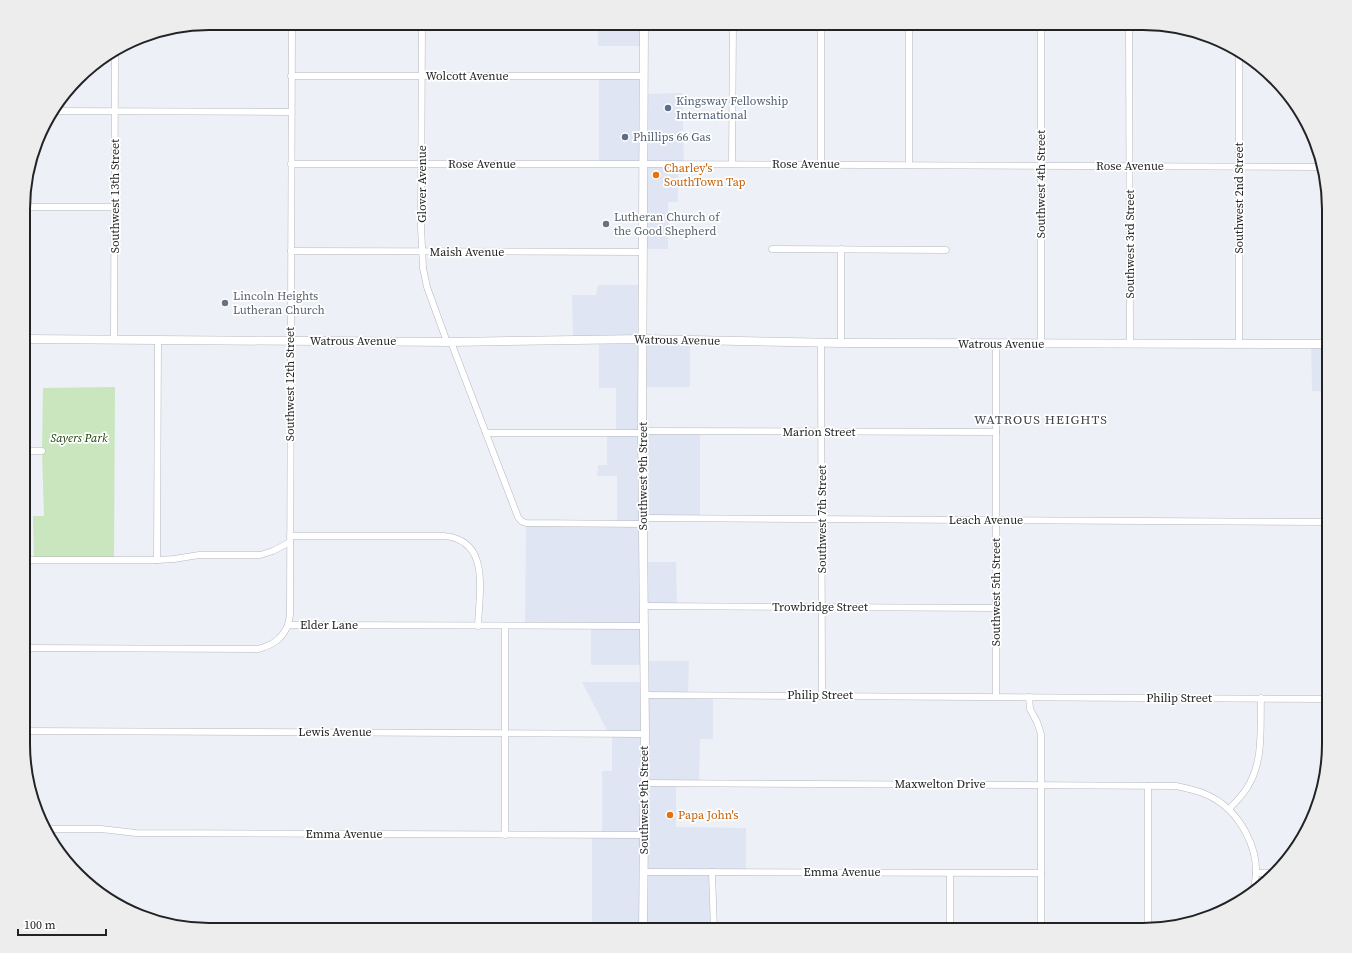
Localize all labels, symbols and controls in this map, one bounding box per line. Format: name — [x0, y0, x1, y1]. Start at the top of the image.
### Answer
street label: Wolcott Avenue — [425, 68, 509, 84]
place label: Kingsway Fellowship International — [676, 93, 788, 123]
marker: Kingsway Fellowship International — [663, 103, 673, 113]
place label: Phillips 66 Gas — [633, 129, 711, 145]
street label: Southwest 4th Street — [1033, 130, 1049, 238]
marker: Phillips 66 Gas — [620, 132, 630, 142]
street label: Southwest 13th Street — [107, 139, 123, 253]
street label: Southwest 2nd Street — [1231, 142, 1247, 254]
street label: Glover Avenue — [414, 145, 430, 223]
street label: Rose Avenue — [448, 156, 516, 172]
street label: Rose Avenue — [772, 156, 840, 172]
street label: Rose Avenue — [1096, 158, 1164, 174]
place label: Charley's SouthTown Tap — [664, 160, 746, 190]
marker: Charley's SouthTown Tap — [651, 170, 661, 180]
street label: Southwest 3rd Street — [1122, 189, 1138, 298]
place label: Lutheran Church of the Good Shepherd — [614, 209, 721, 239]
marker: Lutheran Church of the Good Shepherd — [601, 219, 611, 229]
street label: Maish Avenue — [430, 244, 504, 260]
place label: Lincoln Heights Lutheran Church — [233, 288, 325, 318]
marker: Lincoln Heights Lutheran Church — [220, 298, 230, 308]
street label: Southwest 12th Street — [282, 327, 298, 441]
street label: Watrous Avenue — [634, 331, 720, 349]
street label: Watrous Avenue — [310, 333, 396, 349]
street label: Watrous Avenue — [958, 336, 1044, 352]
district label: WATROUS HEIGHTS — [974, 411, 1108, 428]
street label: Southwest 9th Street — [635, 422, 651, 530]
street label: Marion Street — [783, 424, 856, 440]
park label: Sayers Park — [50, 430, 108, 446]
street label: Southwest 7th Street — [814, 465, 830, 573]
street label: Leach Avenue — [949, 512, 1023, 528]
street label: Southwest 5th Street — [988, 538, 1004, 646]
street label: Trowbridge Street — [772, 599, 868, 615]
street label: Elder Lane — [300, 617, 358, 633]
street label: Philip Street — [787, 687, 853, 703]
street label: Philip Street — [1146, 690, 1212, 706]
street label: Lewis Avenue — [298, 724, 372, 740]
street label: Southwest 9th Street — [636, 746, 652, 854]
street label: Maxwelton Drive — [895, 776, 986, 792]
place label: Papa John's — [678, 807, 738, 823]
marker: Papa John's — [665, 810, 675, 820]
street label: Emma Avenue — [305, 826, 383, 842]
street label: Emma Avenue — [803, 864, 881, 880]
scale bar — [18, 911, 106, 937]
text: 100 m — [24, 917, 56, 933]

